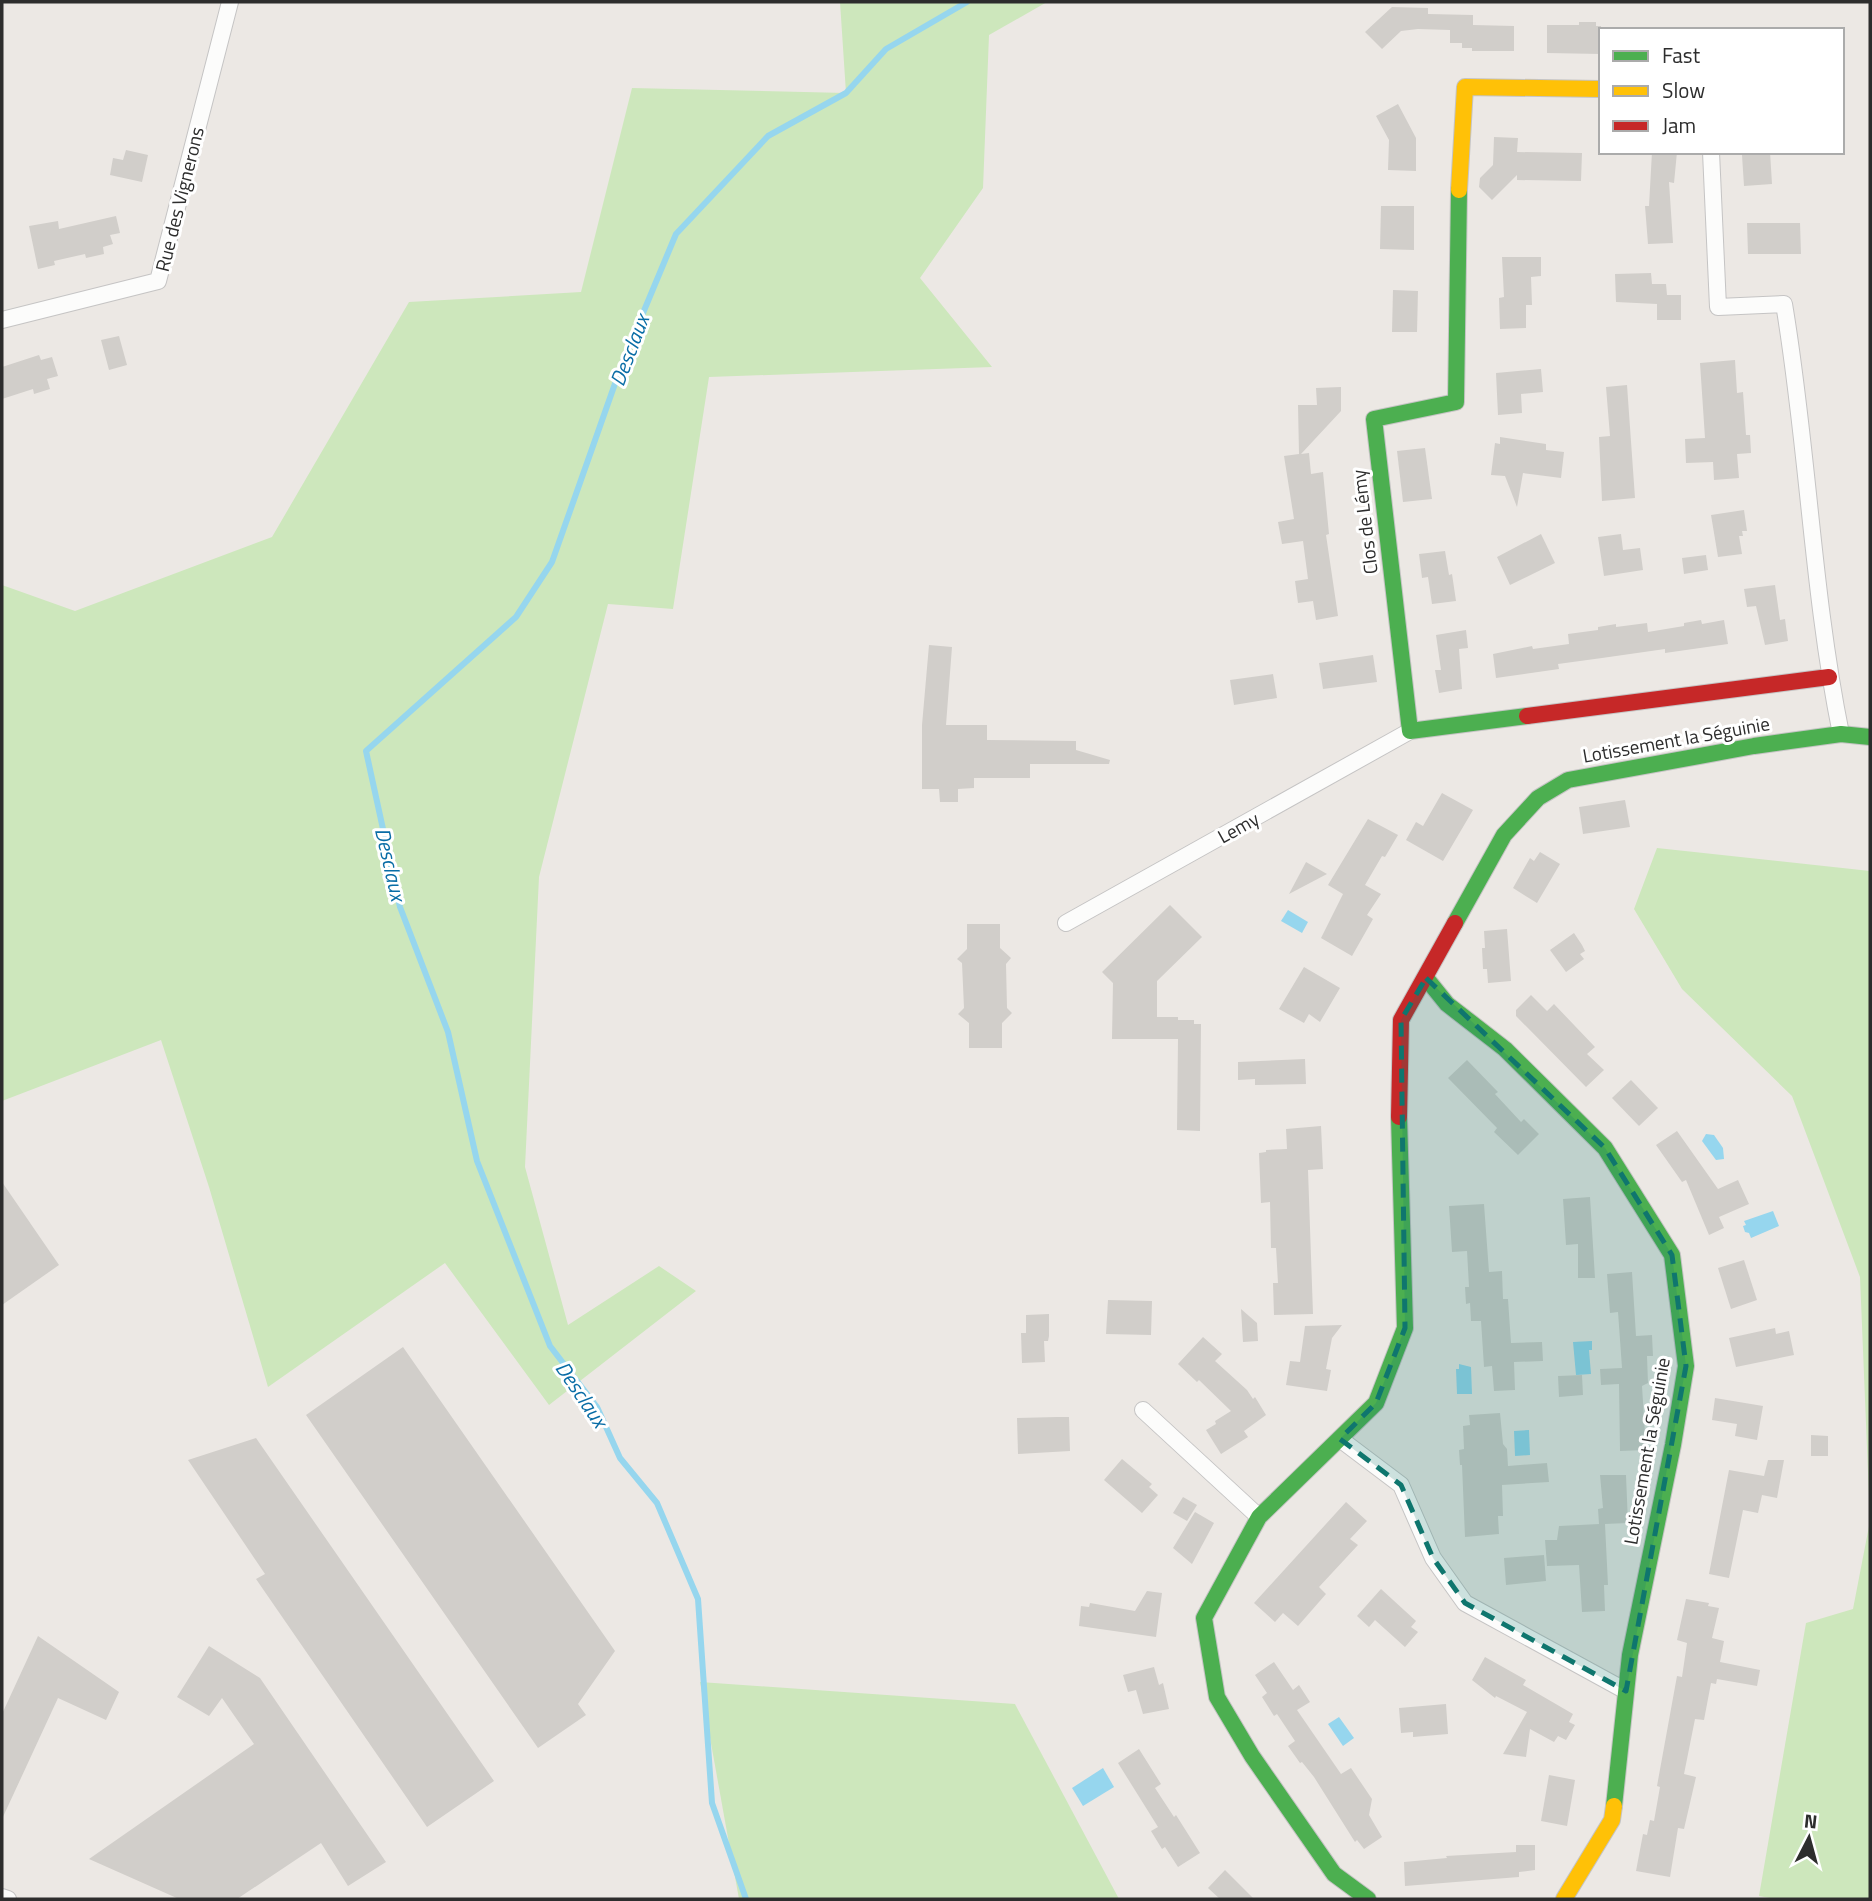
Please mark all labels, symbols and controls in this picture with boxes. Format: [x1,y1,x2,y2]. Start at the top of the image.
legend [1599,28,1844,154]
text: Fast [1662,39,1701,71]
text: Slow [1662,74,1705,106]
text: Jam [1662,109,1696,141]
street label: Rue des Vignerons [147,123,211,275]
water label: Desclaux [601,308,658,390]
street label: Clos de Lémy [1343,468,1385,576]
street label: Lotissement la Séguinie [1580,708,1772,770]
street label: Lemy [1212,804,1264,850]
water label: Desclaux [367,824,415,906]
water label: Desclaux [548,1354,617,1436]
street label: Lotissement la Séguinie [1615,1355,1677,1547]
north arrow [1774,1803,1844,1873]
text: N [1803,1805,1819,1836]

